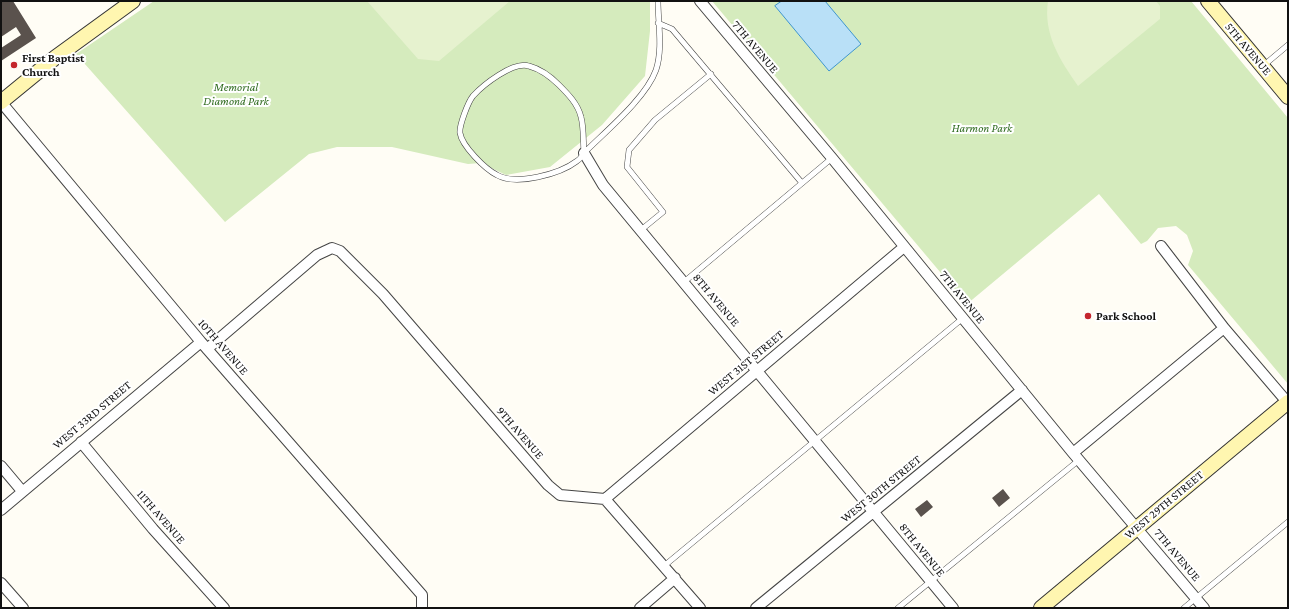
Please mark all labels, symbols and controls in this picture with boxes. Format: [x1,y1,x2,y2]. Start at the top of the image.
street label: 7TH AVENUE [729,18,781,76]
street label: 5TH AVENUE [1222,20,1274,78]
place label: First Baptist Church [22,51,84,79]
marker: First Baptist Church [9,60,19,70]
park label: Memorial Diamond Park [203,80,269,108]
park label: Harmon Park [952,121,1012,135]
street label: 7TH AVENUE [936,267,988,327]
street label: 8TH AVENUE [690,270,742,330]
place label: Park School [1096,309,1156,323]
marker: Park School [1083,311,1093,321]
street label: 10TH AVENUE [195,316,251,378]
street label: WEST 31ST STREET [705,327,787,399]
street label: WEST 33RD STREET [50,378,134,452]
street label: 9TH AVENUE [493,404,547,462]
street label: WEST 30TH STREET [838,452,924,526]
street label: WEST 29TH STREET [1122,468,1206,542]
street label: 11TH AVENUE [134,487,188,547]
street label: 8TH AVENUE [896,520,948,580]
street label: 7TH AVENUE [1151,526,1203,584]

